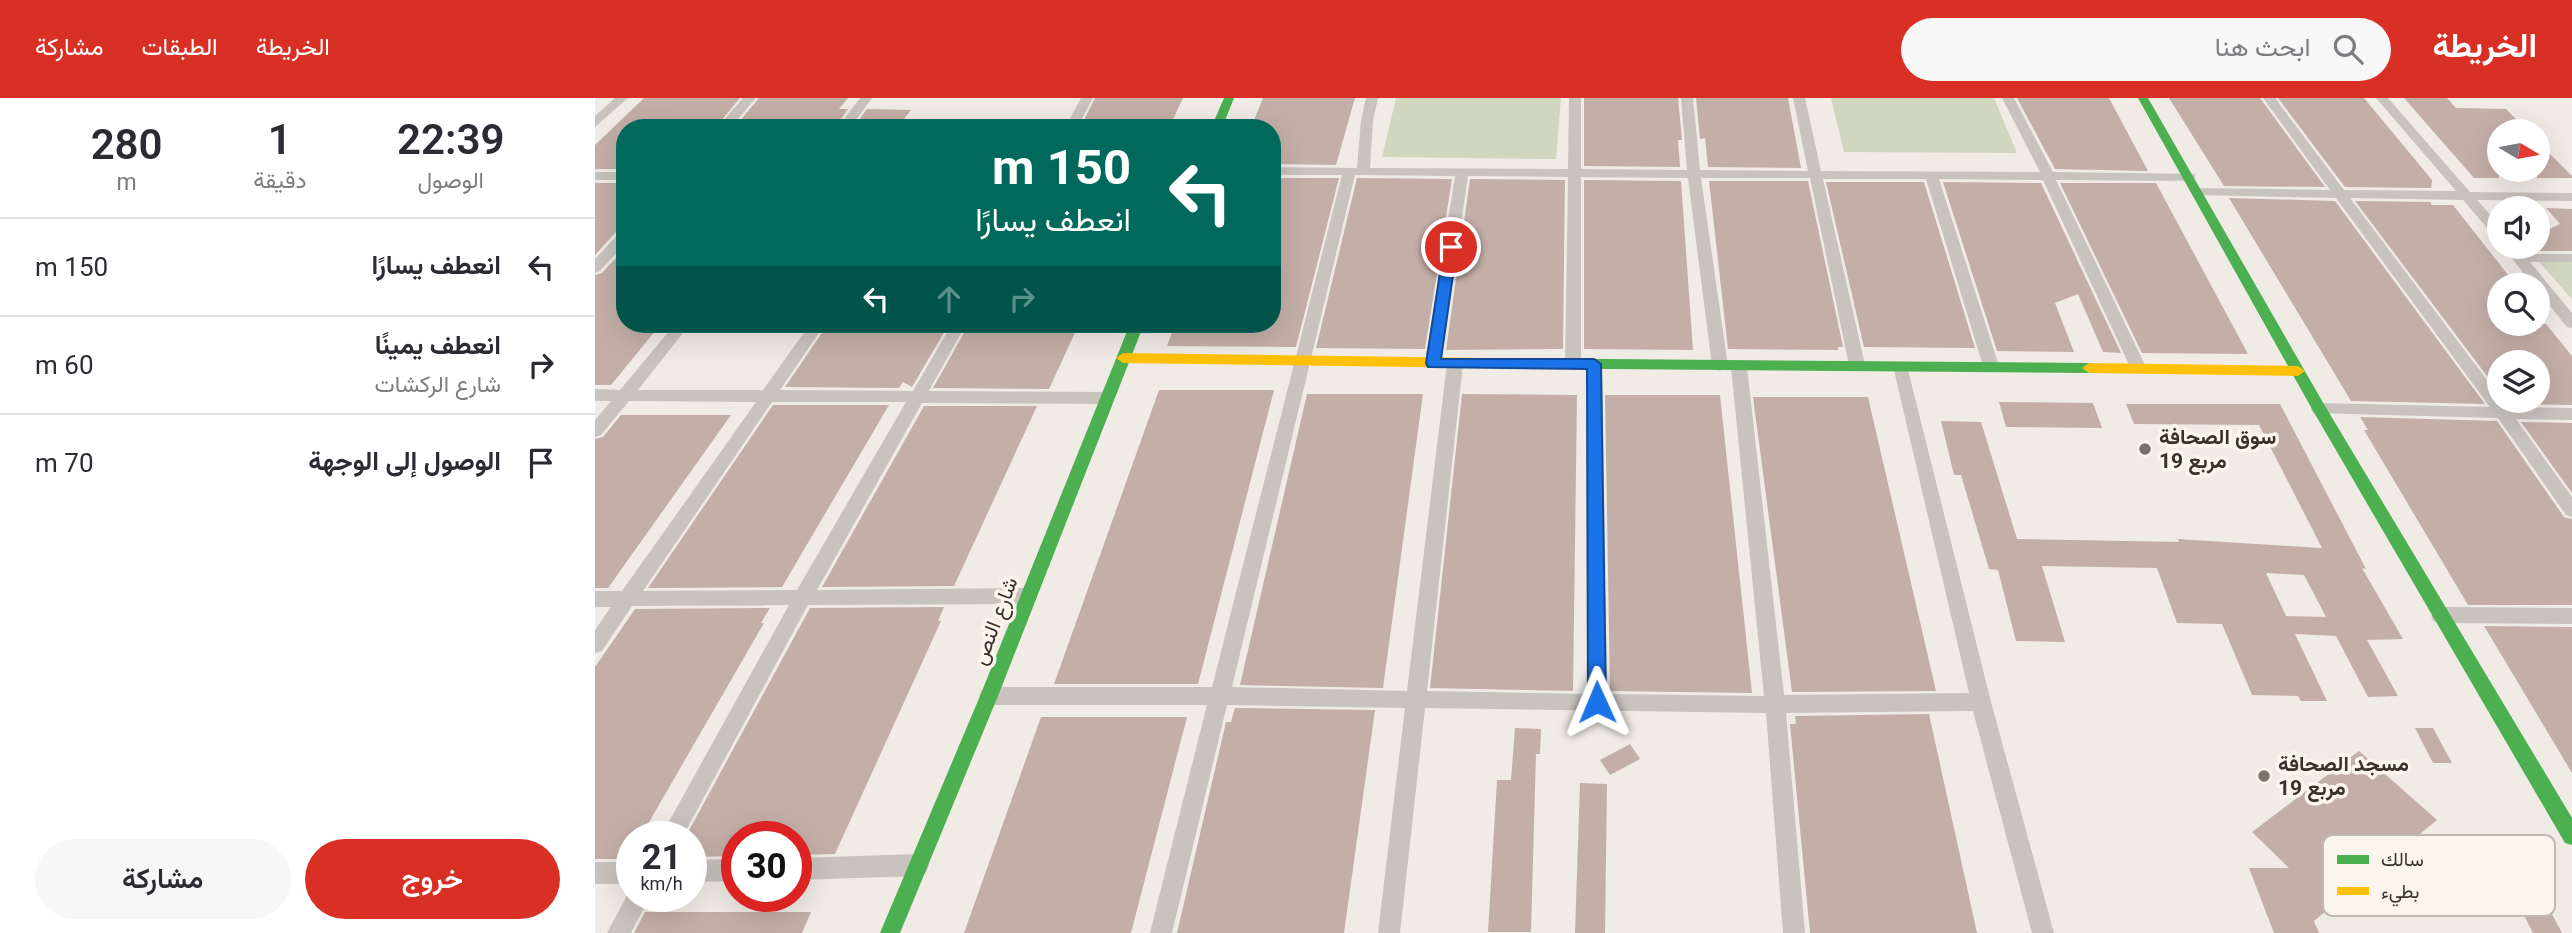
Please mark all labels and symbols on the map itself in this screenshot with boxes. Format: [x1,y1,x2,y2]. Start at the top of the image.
north arrow [2487,119,2550,182]
pin [1421,217,1481,277]
place label: سوق الصحافة مربع 19 [2159,425,2276,475]
marker: سوق الصحافة مربع 19 [2137,441,2153,457]
street label: شارع النص [967,574,1025,669]
position arrow [1560,665,1634,739]
place label: مسجد الصحافة مربع 19 [2278,752,2409,802]
marker: مسجد الصحافة مربع 19 [2256,768,2272,784]
speed limit sign: 30 [721,821,812,912]
legend [2323,835,2555,916]
text: سالك [2381,848,2424,871]
text: بطيء [2381,880,2419,907]

